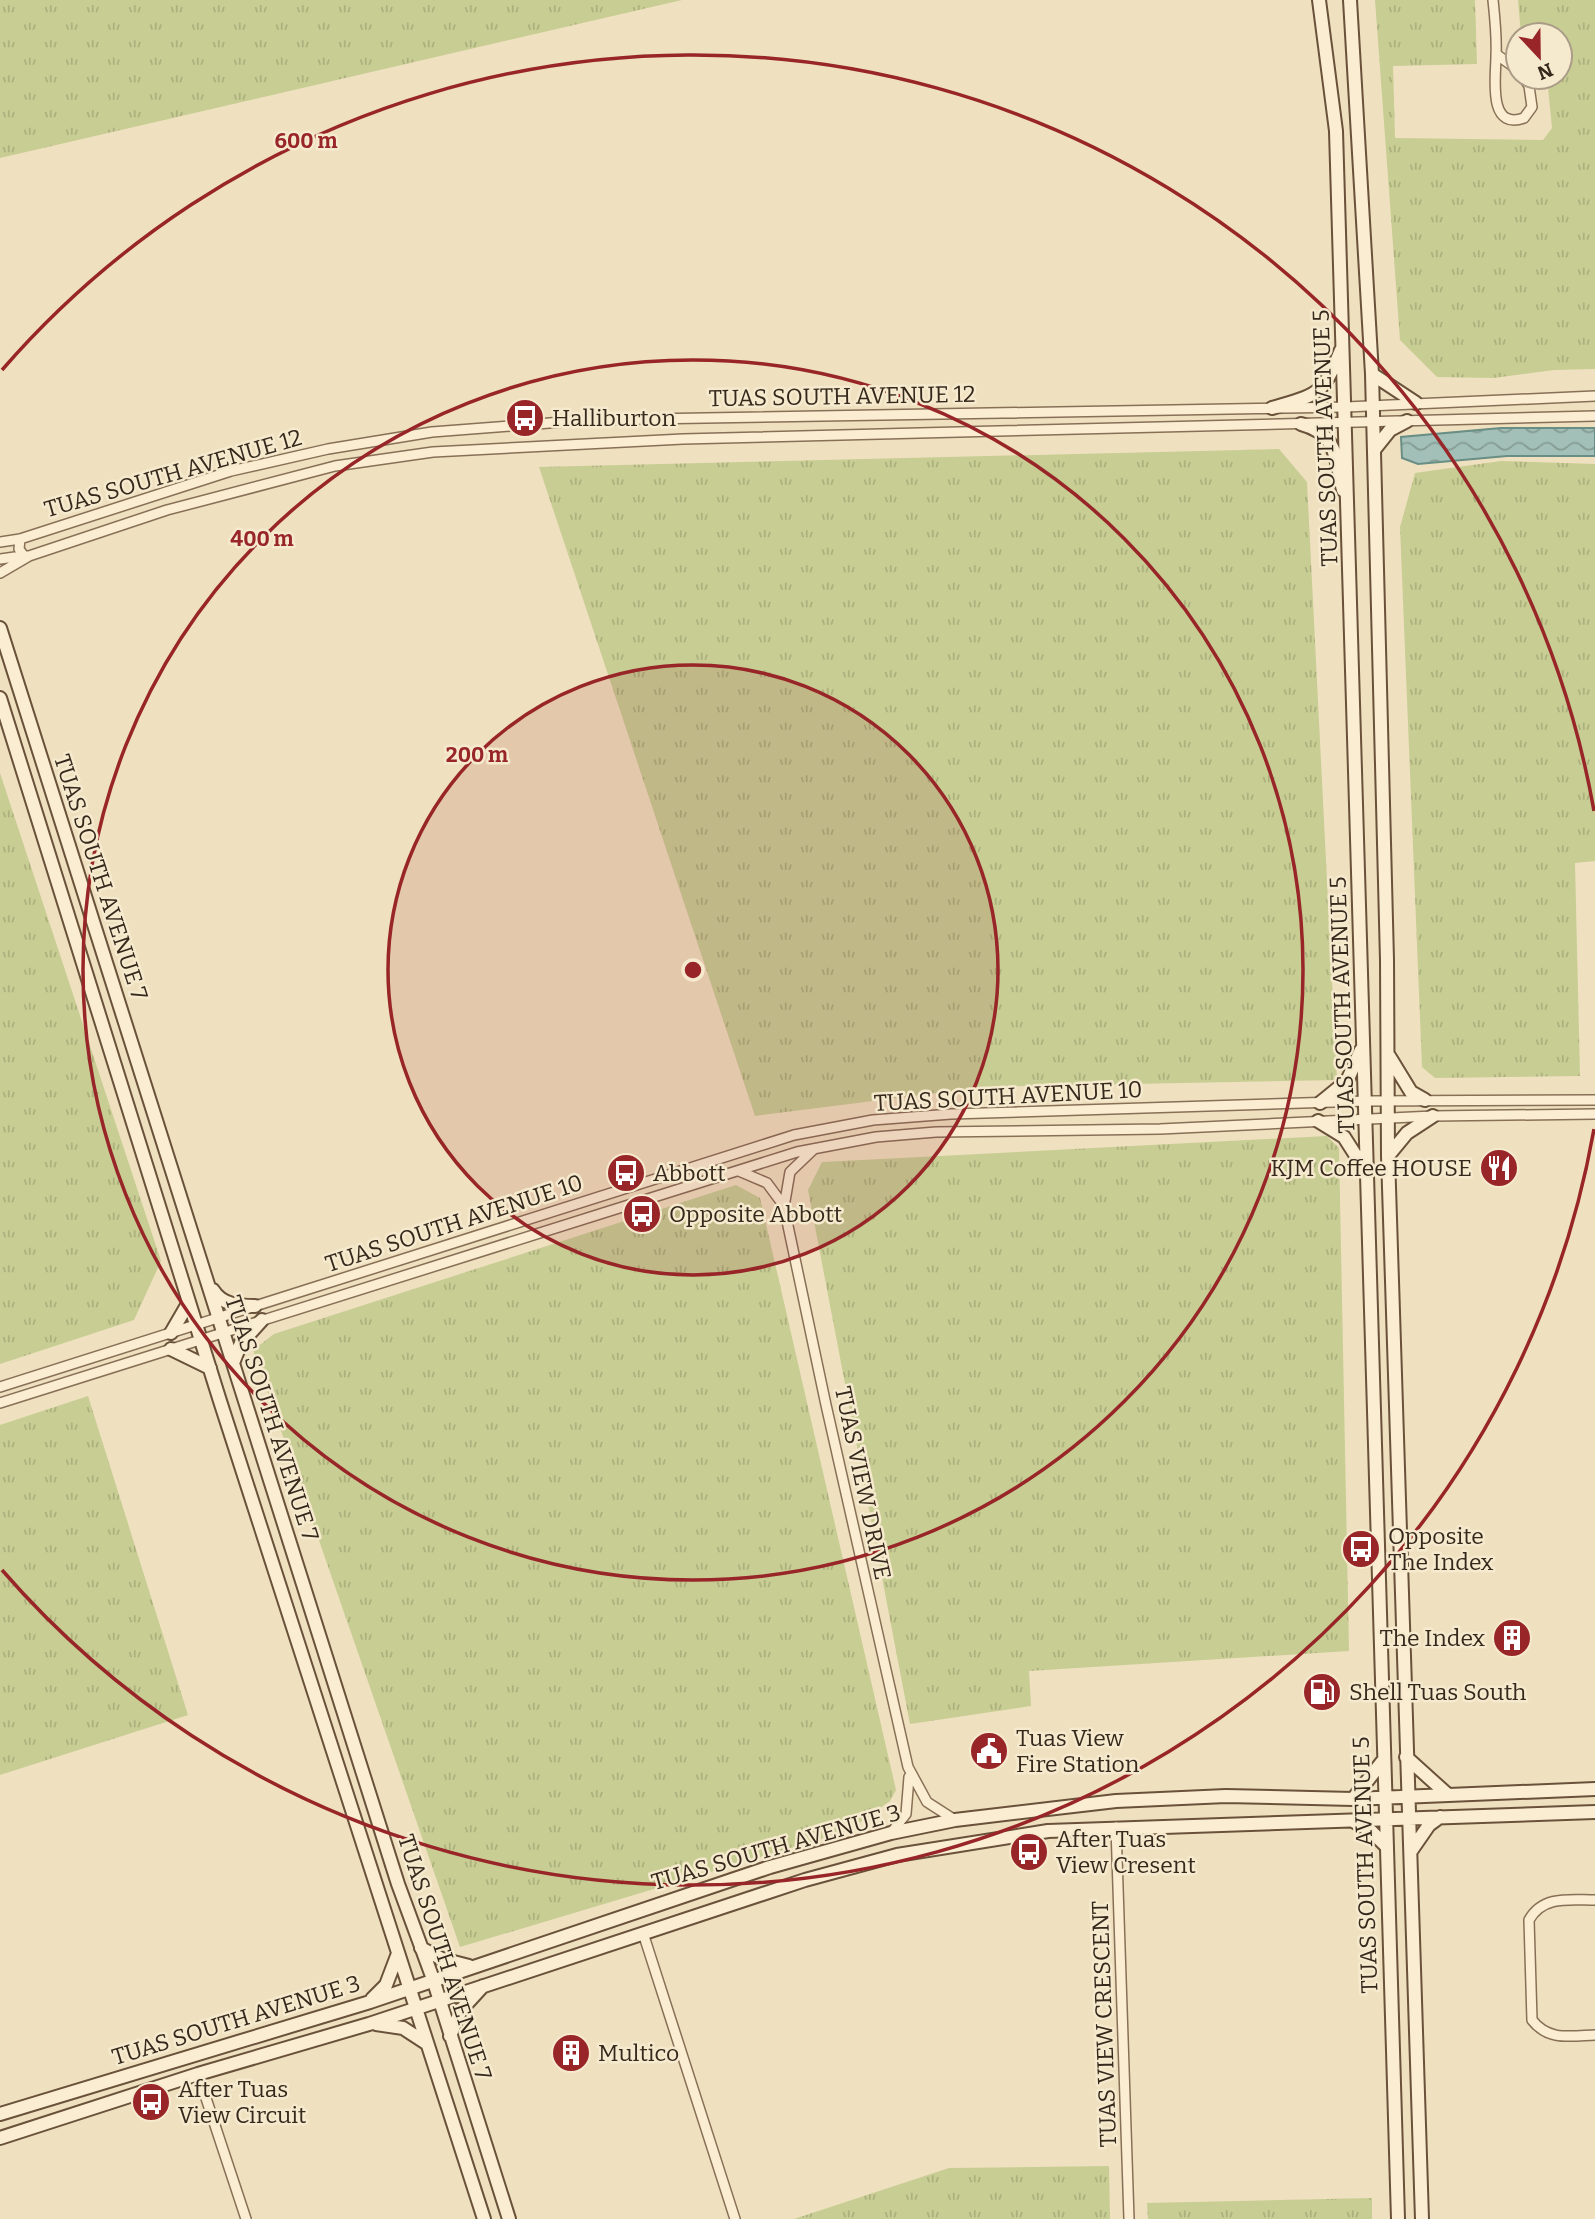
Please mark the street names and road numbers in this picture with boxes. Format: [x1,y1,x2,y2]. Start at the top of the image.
street label: TUAS SOUTH AVENUE 5 [1307,309,1343,567]
street label: TUAS SOUTH AVENUE 12 [708,380,976,412]
street label: TUAS SOUTH AVENUE 12 [41,423,305,523]
street label: TUAS SOUTH AVENUE 7 [48,751,154,1004]
street label: TUAS SOUTH AVENUE 5 [1324,876,1360,1134]
street label: TUAS SOUTH AVENUE 10 [873,1075,1143,1117]
street label: TUAS SOUTH AVENUE 10 [322,1168,586,1278]
street label: TUAS SOUTH AVENUE 7 [219,1292,325,1545]
street label: TUAS VIEW DRIVE [829,1384,897,1582]
street label: TUAS SOUTH AVENUE 5 [1347,1736,1383,1994]
street label: TUAS SOUTH AVENUE 3 [648,1798,904,1896]
street label: TUAS SOUTH AVENUE 7 [392,1831,498,2084]
street label: TUAS VIEW CRESCENT [1086,1900,1122,2148]
street label: TUAS SOUTH AVENUE 3 [109,1969,363,2071]

